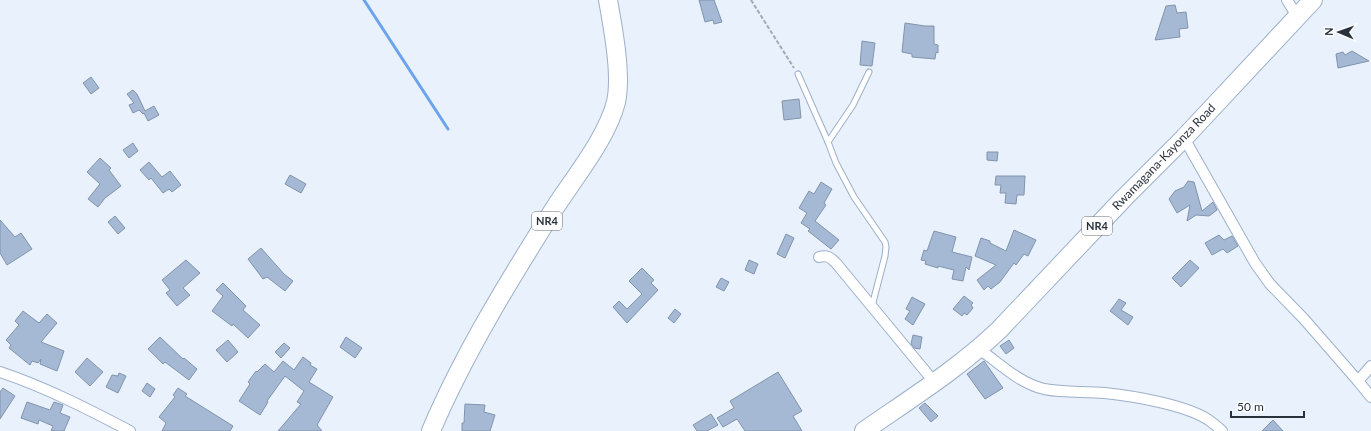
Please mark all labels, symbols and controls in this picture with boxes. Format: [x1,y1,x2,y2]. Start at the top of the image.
north arrow [1319,12,1359,52]
text: N [1322,27,1335,36]
street label: Rwamagana-Kayonza Road [1109,100,1218,213]
road number: NR4 [532,212,562,230]
road number: NR4 [1082,217,1112,235]
scale bar [1231,393,1304,419]
text: 50 m [1237,399,1264,414]

